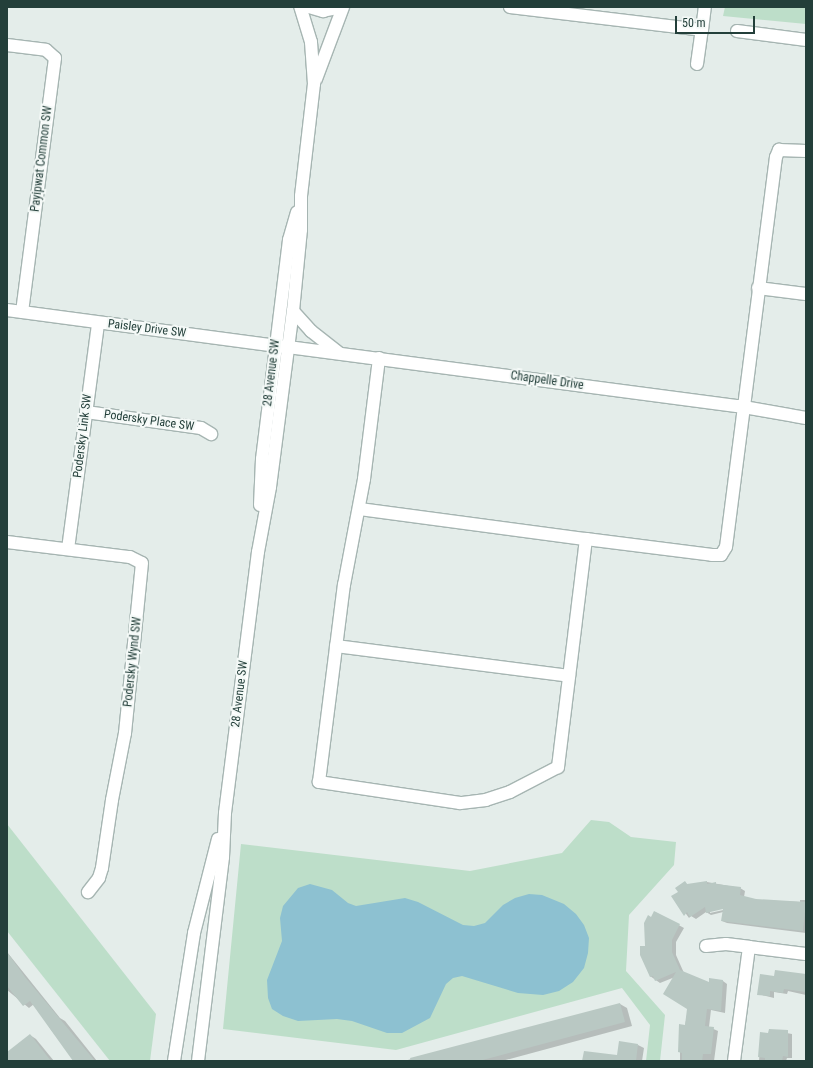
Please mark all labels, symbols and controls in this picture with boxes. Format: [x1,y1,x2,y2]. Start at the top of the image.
scale bar [677,8,757,34]
text: 50 m [682,16,706,30]
street label: Payipwat Common SW [28,105,56,213]
street label: Paisley Drive SW [107,317,187,341]
street label: 28 Avenue SW [261,339,283,407]
street label: Chappelle Drive [510,369,584,393]
street label: Podersky Link SW [71,393,95,479]
street label: Podersky Place SW [103,408,195,434]
street label: Podersky Wynd SW [121,616,145,708]
street label: 28 Avenue SW [229,660,251,728]

